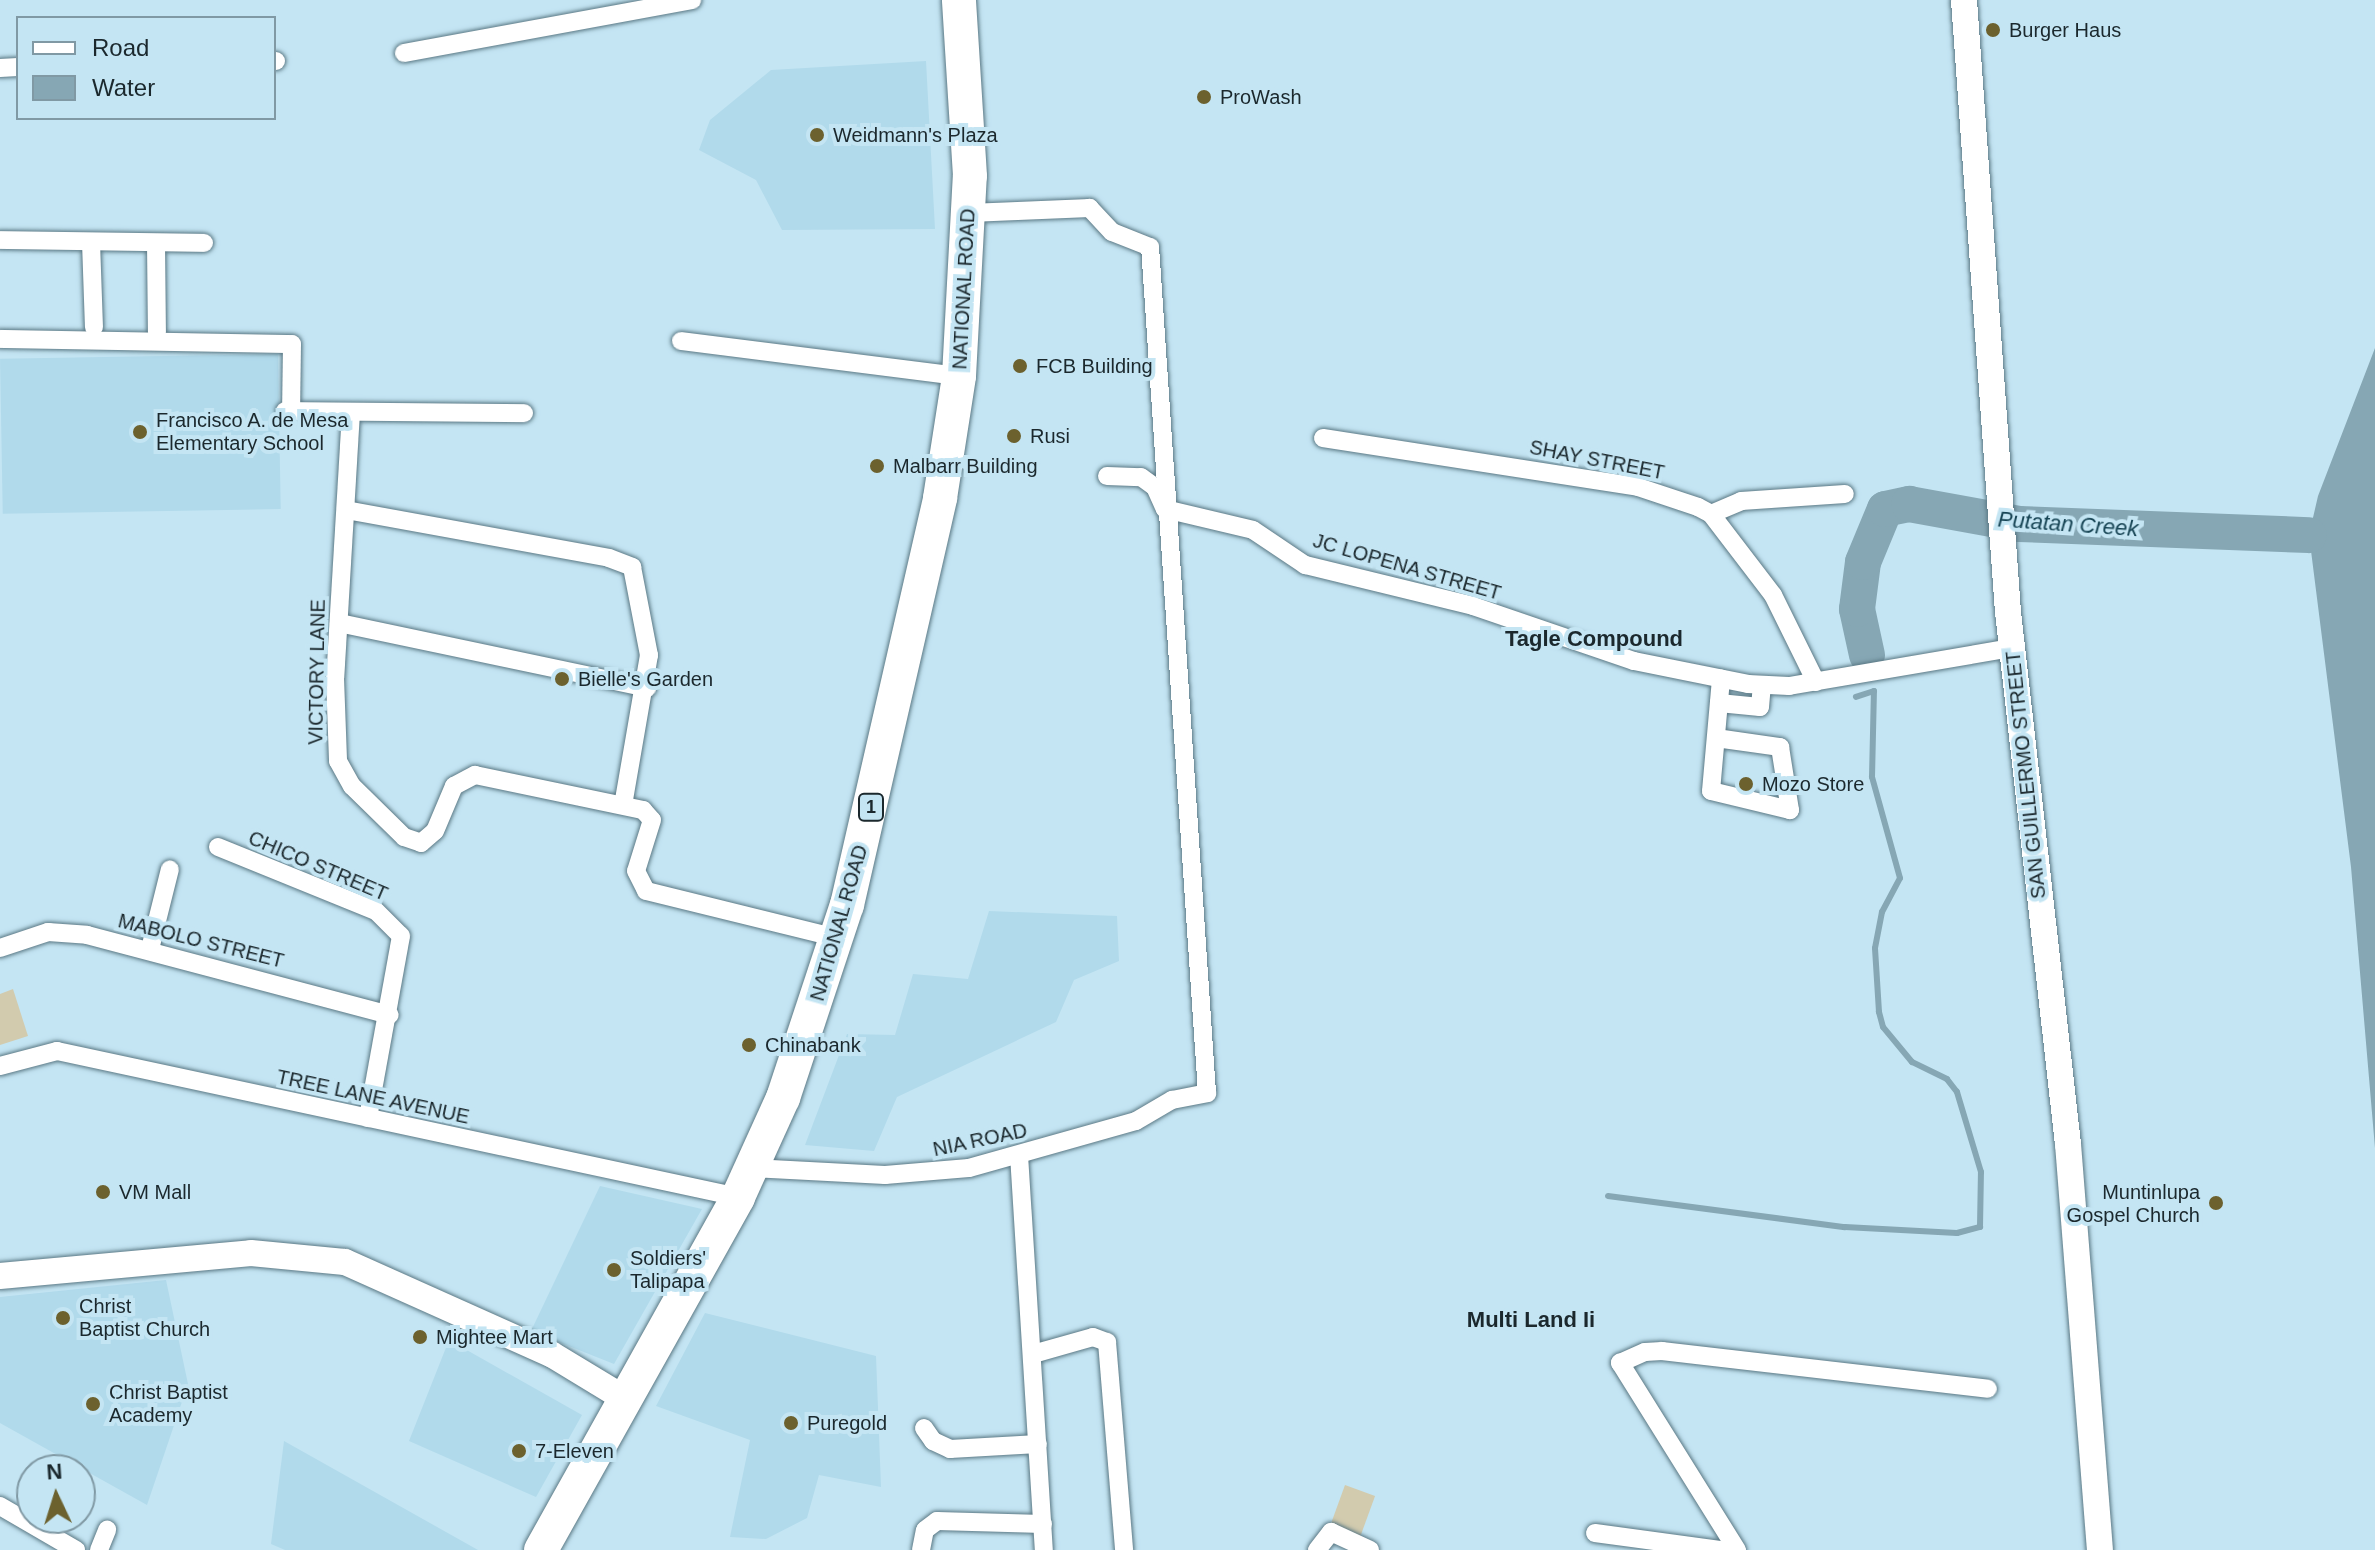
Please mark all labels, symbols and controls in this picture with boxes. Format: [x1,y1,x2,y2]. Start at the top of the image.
legend [16,16,276,120]
place label: Burger Haus [2009,18,2121,42]
marker: Burger Haus [1984,21,2002,39]
text: Road [92,34,149,61]
text: Water [92,74,155,101]
place label: ProWash [1220,85,1302,109]
marker: ProWash [1195,88,1213,106]
place label: Weidmann's Plaza [833,123,998,147]
marker: Weidmann's Plaza [808,126,826,144]
street label: NATIONAL ROAD [948,208,980,370]
place label: FCB Building [1036,354,1153,378]
marker: FCB Building [1011,357,1029,375]
place label: Francisco A. de Mesa Elementary School [156,408,349,455]
marker: Francisco A. de Mesa Elementary School [131,423,149,441]
place label: Rusi [1030,424,1070,448]
marker: Rusi [1005,427,1023,445]
street label: SHAY STREET [1527,435,1667,485]
place label: Malbarr Building [893,454,1038,478]
marker: Malbarr Building [868,457,886,475]
water label: Putatan Creek [1997,506,2139,542]
street label: JC LOPENA STREET [1310,529,1504,605]
street label: VICTORY LANE [304,599,330,745]
district label: Tagle Compound [1505,626,1683,652]
street label: SAN GUILLERMO STREET [2001,650,2051,900]
place label: Bielle's Garden [578,667,713,691]
marker: Bielle's Garden [553,670,571,688]
place label: Mozo Store [1762,772,1864,796]
marker: Mozo Store [1737,775,1755,793]
road number: 1 [857,793,885,821]
street label: CHICO STREET [245,826,391,906]
street label: NATIONAL ROAD [805,842,873,1004]
street label: MABOLO STREET [116,909,286,973]
place label: Chinabank [765,1033,861,1057]
marker: Chinabank [740,1036,758,1054]
street label: TREE LANE AVENUE [274,1065,472,1129]
street label: NIA ROAD [930,1118,1030,1162]
place label: VM Mall [119,1180,191,1204]
place label: Muntinlupa Gospel Church [2067,1180,2200,1227]
marker: VM Mall [94,1183,112,1201]
marker: Muntinlupa Gospel Church [2207,1194,2225,1212]
place label: Soldiers' Talipapa [630,1246,706,1293]
marker: Soldiers' Talipapa [605,1261,623,1279]
place label: Christ Baptist Church [79,1294,210,1341]
district label: Multi Land Ii [1467,1307,1595,1333]
marker: Christ Baptist Church [54,1309,72,1327]
place label: Mightee Mart [436,1325,553,1349]
marker: Mightee Mart [411,1328,429,1346]
place label: Christ Baptist Academy [109,1380,228,1427]
marker: Christ Baptist Academy [84,1395,102,1413]
place label: Puregold [807,1411,887,1435]
marker: Puregold [782,1414,800,1432]
place label: 7-Eleven [535,1439,614,1463]
marker: 7-Eleven [510,1442,528,1460]
north arrow [16,1454,96,1534]
text: N [46,1459,63,1485]

